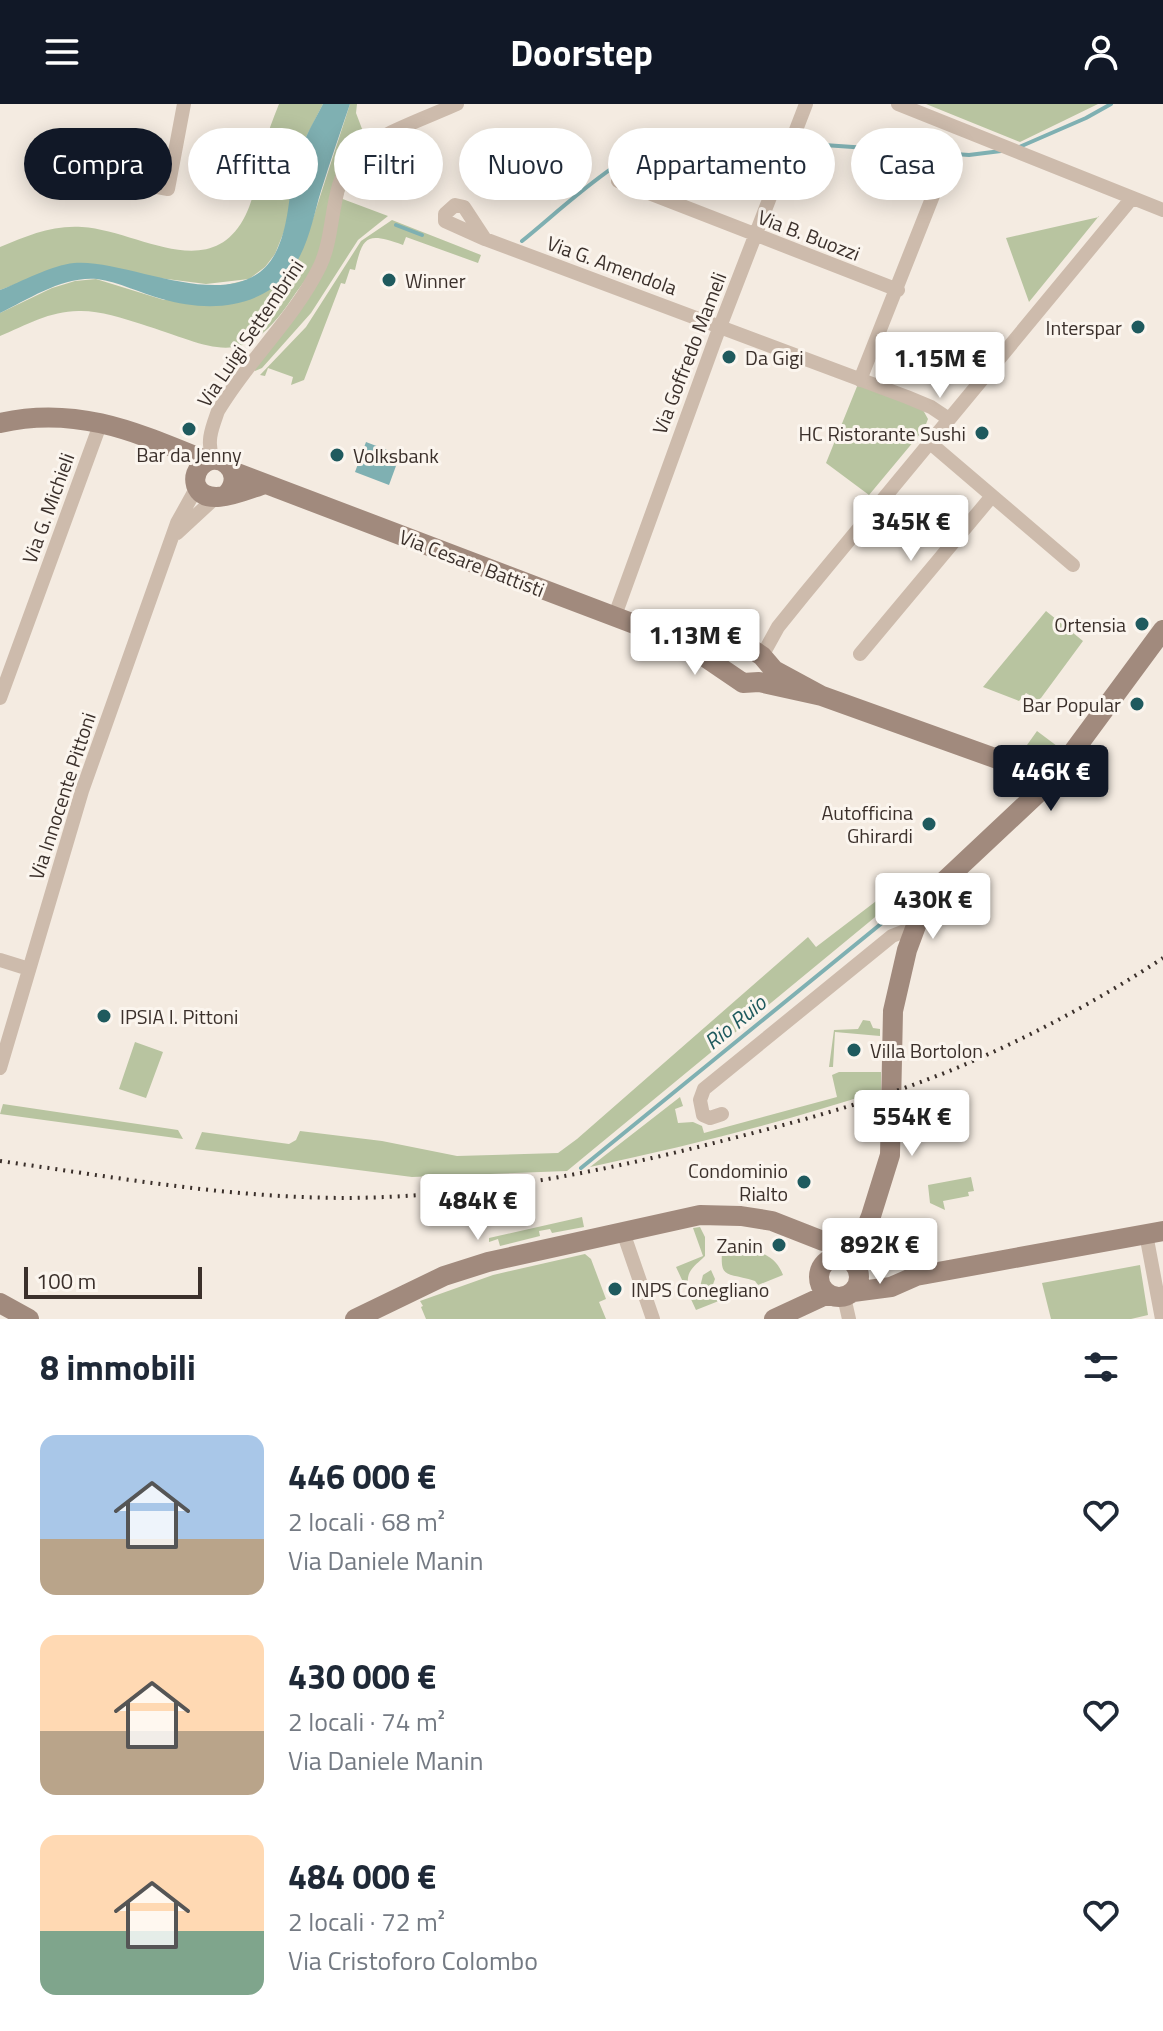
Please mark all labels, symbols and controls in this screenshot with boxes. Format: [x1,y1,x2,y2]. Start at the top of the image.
text: Doorstep [510,25,653,80]
icon: menu [40,30,84,74]
icon: person [1079,30,1123,74]
chip: Compra [24,128,172,200]
chip: Affitta [188,128,318,200]
chip: Filtri [334,128,443,200]
chip: Nuovo [459,128,592,200]
chip: Appartamento [608,128,835,200]
chip: Casa [851,128,963,200]
street label: Via B. Buozzi [753,201,865,269]
street label: Via G. Amendola [542,227,682,303]
street label: Via Luigi Settembrini [189,253,311,413]
place label: Winner [405,265,466,296]
street label: Via Goffredo Mameli [644,267,734,439]
marker: Winner [380,271,398,289]
place label: Interspar [1046,312,1122,343]
marker: Interspar [1129,318,1147,336]
pin: 1.15M € [866,332,1014,400]
text: 1.15M € [894,338,986,377]
place label: Da Gigi [745,342,804,373]
marker: Da Gigi [720,348,738,366]
place label: HC Ristorante Sushi [799,418,966,449]
marker: Bar da Jenny [180,420,198,438]
marker: HC Ristorante Sushi [973,424,991,442]
place label: Bar da Jenny [136,439,242,470]
place label: Volksbank [353,440,439,471]
marker: Volksbank [328,446,346,464]
street label: Via G. Michieli [14,448,82,568]
pin: 345K € [846,495,976,563]
text: 345K € [871,501,951,540]
street label: Via Cesare Battisti [395,521,549,605]
pin: 1.13M € [621,609,769,677]
place label: Ortensia [1054,609,1126,640]
text: 1.13M € [649,615,741,654]
marker: Ortensia [1133,615,1151,633]
place label: Bar Popular [1022,689,1121,720]
marker: Bar Popular [1128,695,1146,713]
street label: Via Innocente Pittoni [20,708,104,884]
pin: 446K € [986,745,1116,813]
text: 446K € [1011,751,1091,790]
place label: Autofficina Ghirardi [821,797,913,851]
marker: Autofficina Ghirardi [920,815,938,833]
pin: 430K € [868,873,998,941]
text: 430K € [893,879,973,918]
water label: Rio Ruio [697,986,774,1058]
place label: IPSIA I. Pittoni [120,1001,238,1032]
marker: IPSIA I. Pittoni [95,1007,113,1025]
place label: Villa Bortolon [870,1035,983,1066]
marker: Villa Bortolon [845,1041,863,1059]
pin: 554K € [847,1090,977,1158]
text: 554K € [872,1096,952,1135]
place label: Condominio Rialto [688,1155,788,1209]
marker: Condominio Rialto [795,1173,813,1191]
pin: 484K € [413,1174,543,1242]
text: 484K € [438,1180,518,1219]
pin: 892K € [815,1218,945,1286]
text: 892K € [840,1224,920,1263]
place label: Zanin [716,1230,763,1261]
marker: Zanin [770,1236,788,1254]
scale bar [24,1263,202,1299]
text: 100 m [36,1264,96,1298]
place label: INPS Conegliano [631,1274,769,1305]
marker: INPS Conegliano [606,1280,624,1298]
text: 8 immobili [40,1341,196,1393]
icon: filters [1079,1345,1123,1389]
text: 446 000 € [288,1450,436,1502]
icon: home [104,1467,200,1563]
icon: heart [1079,1493,1123,1537]
text: 2 locali · 68 m² [288,1502,445,1541]
text: Via Daniele Manin [288,1541,484,1580]
text: 430 000 € [288,1650,436,1702]
icon: home [104,1667,200,1763]
icon: heart [1079,1693,1123,1737]
text: 2 locali · 74 m² [288,1702,445,1741]
text: Via Daniele Manin [288,1741,484,1780]
text: 484 000 € [288,1850,436,1902]
icon: home [104,1867,200,1963]
icon: heart [1079,1893,1123,1937]
text: 2 locali · 72 m² [288,1902,445,1941]
text: Via Cristoforo Colombo [288,1941,538,1980]

